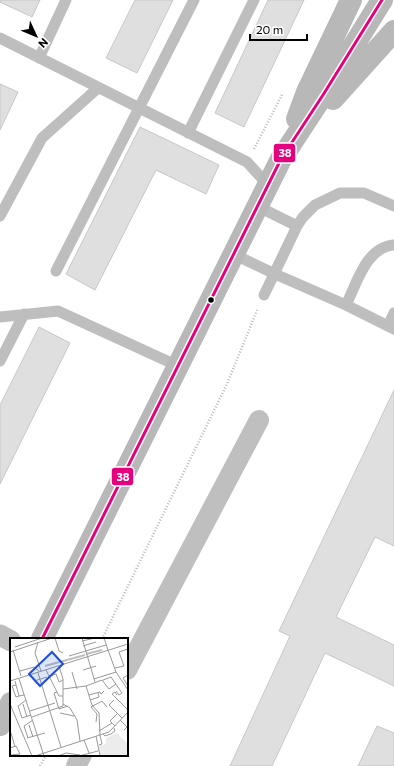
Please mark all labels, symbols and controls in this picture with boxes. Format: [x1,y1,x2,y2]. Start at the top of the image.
north arrow [16,16,56,56]
scale bar [250,16,307,42]
text: 20 m [256,22,283,36]
text: N [36,36,51,51]
line badge: 38 [273,143,296,163]
text: 38 [278,146,292,159]
unlabelled marker [206,295,216,305]
line badge: 38 [111,467,134,486]
text: 38 [116,470,130,483]
inset map [10,638,128,756]

